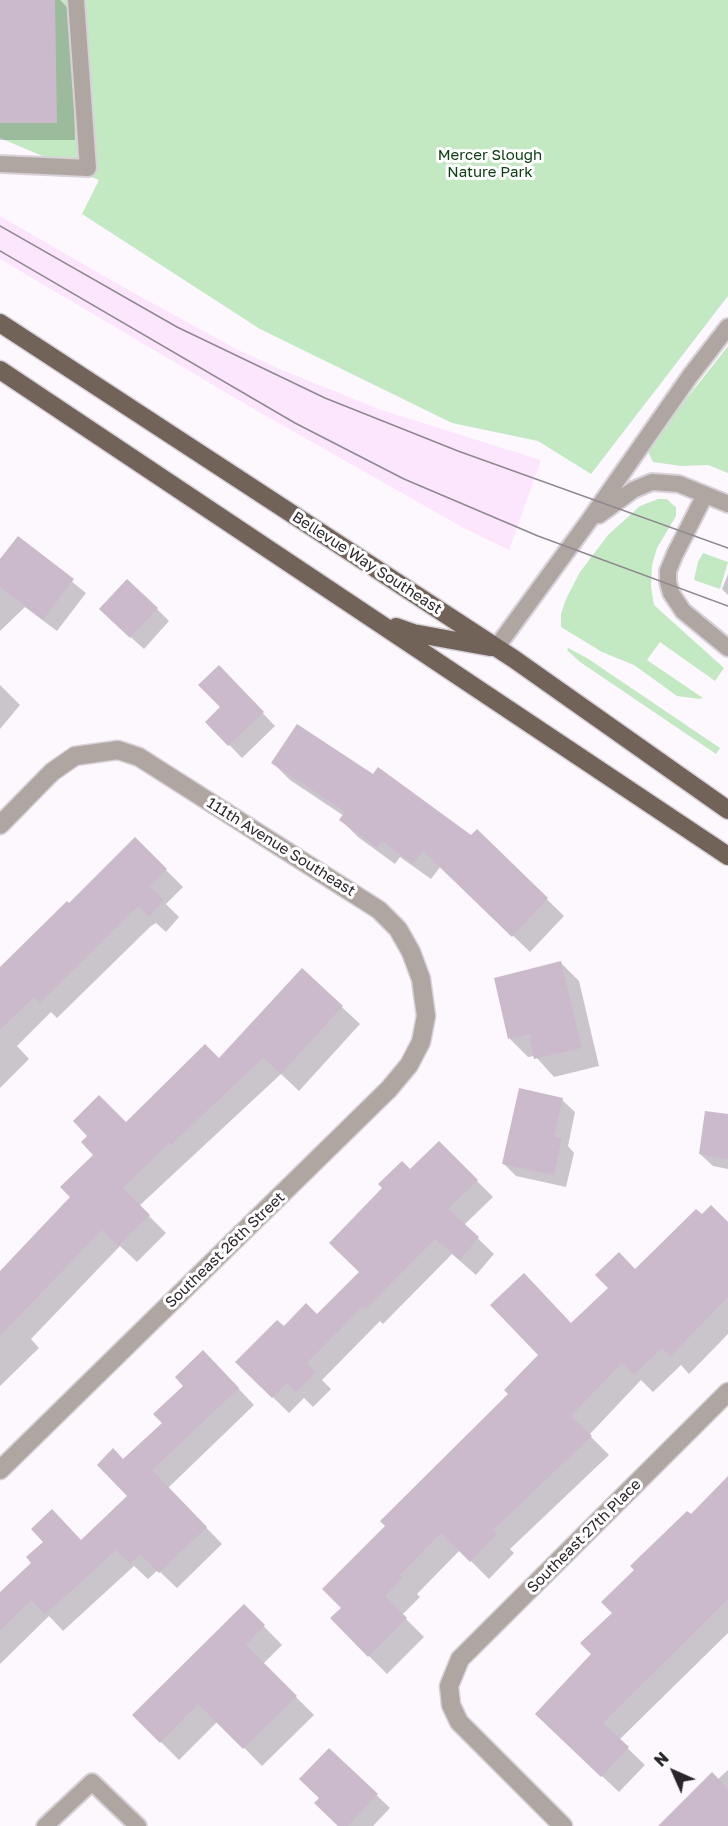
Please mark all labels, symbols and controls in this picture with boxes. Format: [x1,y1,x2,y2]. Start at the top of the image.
park label: Mercer Slough Nature Park [438,146,542,181]
street label: Bellevue Way Southeast [289,508,445,618]
street label: 111th Avenue Southeast [204,794,358,900]
street label: Southeast 26th Street [162,1188,288,1312]
street label: Southeast 27th Place [523,1475,645,1597]
north arrow [644,1742,704,1802]
text: N [650,1748,673,1771]

